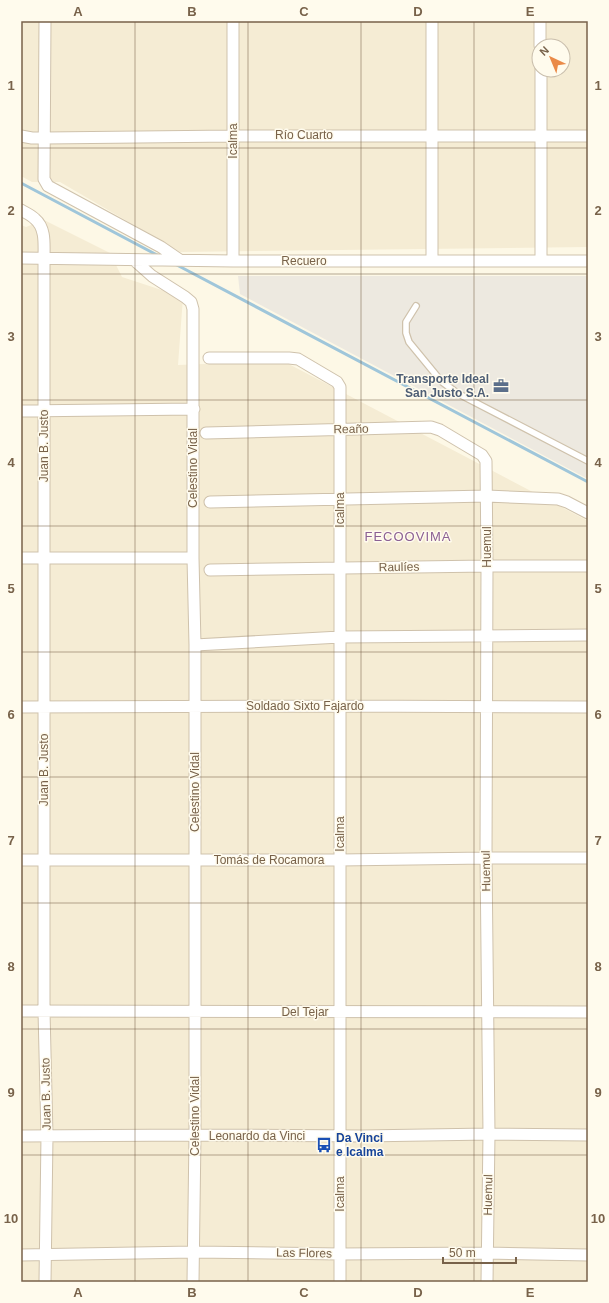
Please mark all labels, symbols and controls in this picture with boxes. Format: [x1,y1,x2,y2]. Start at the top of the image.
text: A [73,4,83,19]
text: B [187,4,197,19]
text: C [299,4,309,19]
text: D [413,4,423,19]
text: E [526,4,535,19]
north arrow [531,38,571,78]
text: N [537,44,551,58]
text: 1 [7,78,15,93]
text: 1 [594,78,602,93]
street label: Icalma [226,123,240,159]
street label: Río Cuarto [275,128,333,142]
text: 2 [7,203,15,218]
text: 2 [594,203,602,218]
street label: Recuero [281,254,327,268]
text: 3 [7,329,15,344]
text: 3 [594,329,602,344]
place label: Transporte Ideal San Justo S.A. [396,372,489,400]
office icon: Transporte Ideal San Justo S.A. [492,377,510,395]
street label: Juan B. Justo [37,409,51,482]
street label: Reaño [333,422,369,436]
street label: Celestino Vidal [186,428,200,508]
text: 4 [7,455,15,470]
text: 4 [594,455,602,470]
street label: Icalma [333,492,347,528]
street label: Huemul [480,526,494,568]
district label: FECOOVIMA [364,529,452,544]
street label: Raulíes [379,560,419,574]
text: 5 [7,581,15,596]
text: 5 [594,581,602,596]
street label: Soldado Sixto Fajardo [246,699,364,713]
text: 6 [7,707,15,722]
text: 6 [594,707,602,722]
street label: Juan B. Justo [37,733,51,806]
street label: Celestino Vidal [188,752,202,832]
street label: Icalma [333,816,347,852]
text: 7 [7,833,15,848]
text: 7 [594,833,602,848]
street label: Huemul [479,850,493,892]
street label: Tomás de Rocamora [214,853,325,867]
text: 8 [7,959,15,974]
text: 8 [594,959,602,974]
street label: Del Tejar [281,1005,329,1019]
street label: Juan B. Justo [38,1057,54,1130]
street label: Celestino Vidal [188,1076,202,1156]
text: 9 [7,1085,15,1100]
text: 9 [594,1085,602,1100]
street label: Leonardo da Vinci [209,1129,305,1143]
place label: Da Vinci e Icalma [336,1131,384,1159]
bus stop icon: Da Vinci e Icalma [315,1136,333,1154]
street label: Huemul [481,1174,495,1216]
street label: Icalma [333,1176,347,1212]
text: 10 [4,1211,18,1226]
text: 10 [591,1211,605,1226]
scale bar [443,1239,516,1265]
street label: Las Flores [276,1246,332,1260]
text: 50 m [449,1246,476,1260]
text: A [73,1285,83,1300]
text: B [187,1285,197,1300]
text: C [299,1285,309,1300]
text: D [413,1285,423,1300]
text: E [526,1285,535,1300]

